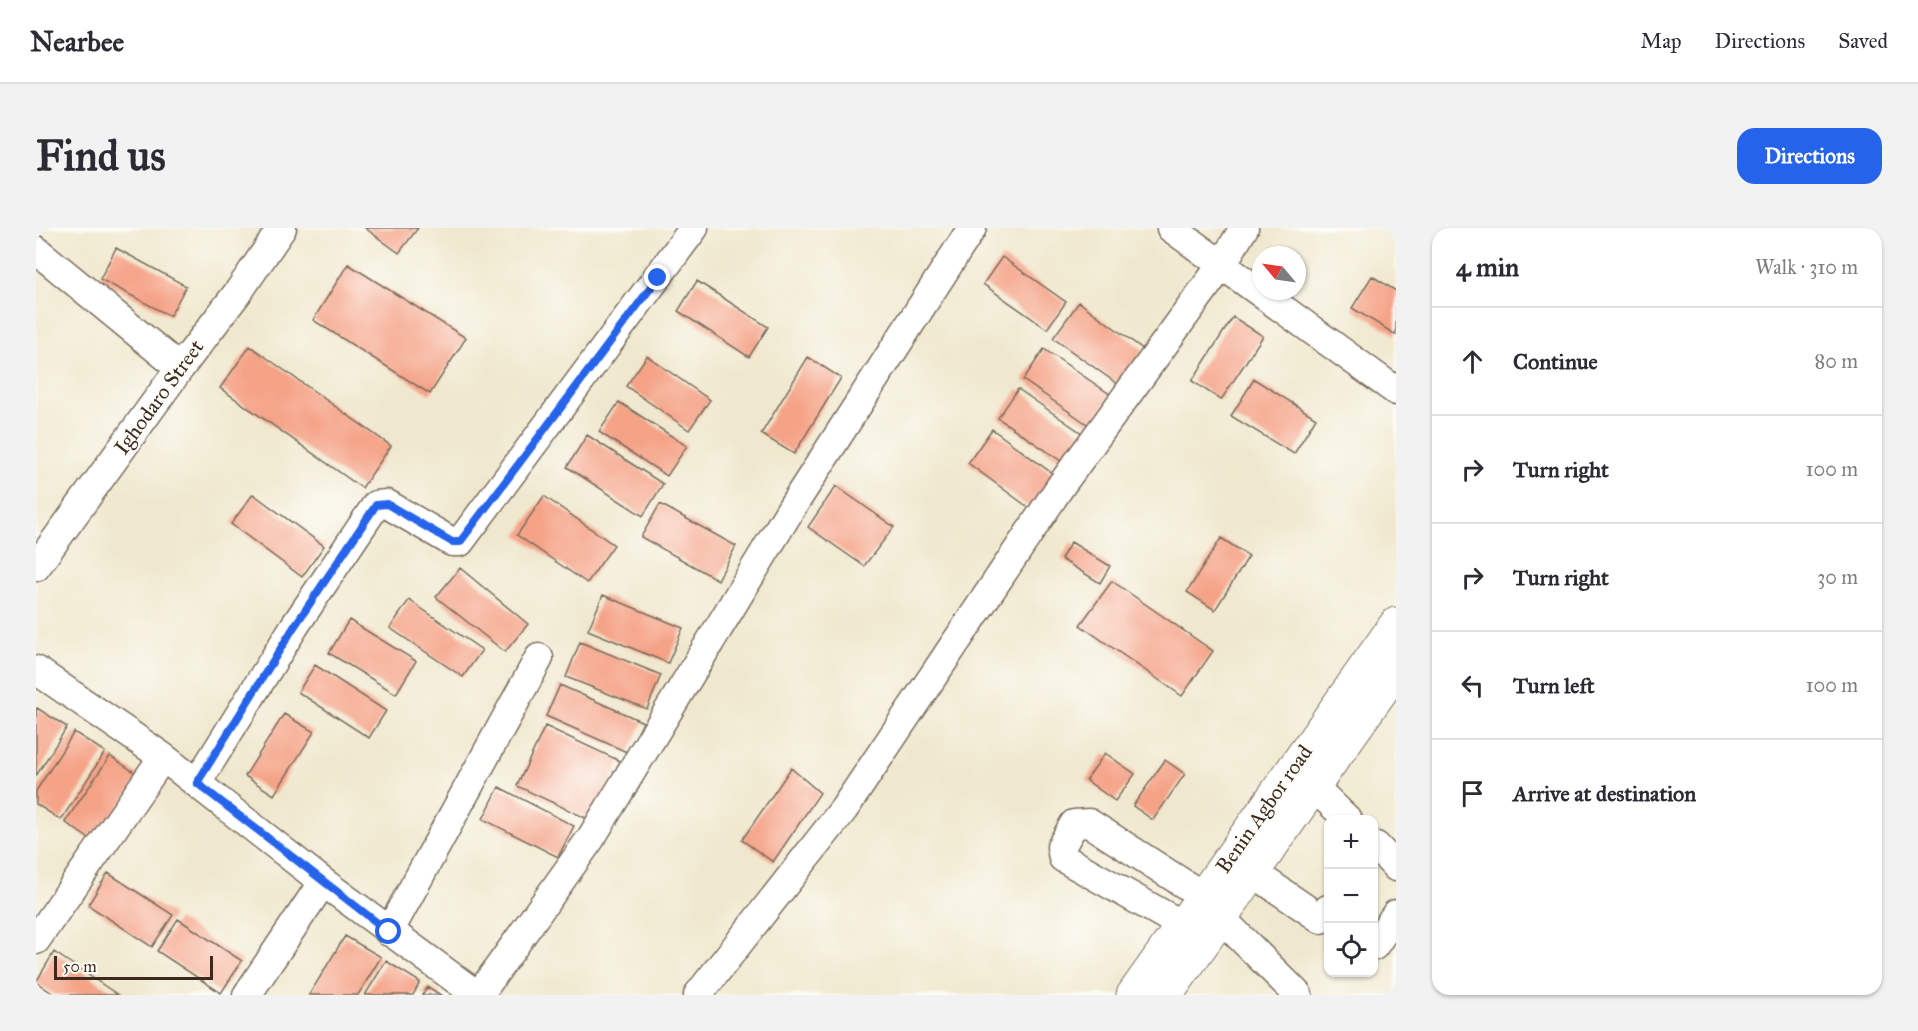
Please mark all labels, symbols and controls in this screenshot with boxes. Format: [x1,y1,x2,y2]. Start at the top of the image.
text: Nearbee [30,24,124,59]
text: Map [1641,28,1682,54]
text: Directions [1715,28,1805,54]
text: Saved [1838,28,1888,54]
button: Directions [1737,128,1882,184]
text: Find us [36,130,166,182]
north arrow [1252,246,1306,300]
text: 4 min [1456,251,1519,283]
text: Walk · 310 m [1755,255,1858,279]
route end [644,264,670,290]
street label: Ighodaro Street [109,334,210,459]
icon: ahead [1456,345,1489,378]
text: Continue [1513,348,1598,375]
text: 80 m [1815,349,1858,373]
icon: right [1456,453,1489,486]
text: Turn right [1513,456,1609,483]
text: 100 m [1806,457,1858,481]
icon: right [1456,561,1489,594]
text: Turn right [1513,564,1609,591]
text: 30 m [1817,565,1858,589]
icon: left [1456,669,1489,702]
text: Turn left [1513,672,1595,699]
text: 100 m [1806,673,1858,697]
street label: Benin Agbor road [1210,739,1318,878]
icon: arrive [1456,777,1489,810]
text: Arrive at destination [1513,780,1696,807]
map controls [1324,815,1378,977]
button: + [1324,815,1378,869]
button: − [1324,869,1378,923]
route start [375,918,401,944]
button: locate [1324,923,1378,977]
scale bar [54,953,213,980]
text: 50 m [63,957,97,976]

